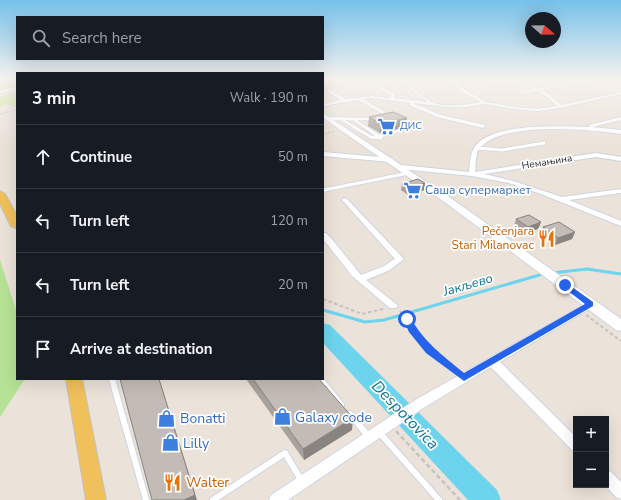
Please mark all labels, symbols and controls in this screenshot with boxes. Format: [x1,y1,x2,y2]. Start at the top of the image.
north arrow [525,12,561,48]
search box [16,16,324,60]
icon: search [30,27,52,49]
text: Search here [62,28,142,48]
text: 3 min [32,87,76,110]
text: Walk · 190 m [230,89,308,107]
supermarket icon: ДИС [377,116,397,136]
place label: ДИС [400,119,422,133]
icon: ahead [32,146,54,168]
text: Continue [70,147,132,167]
text: 50 m [278,148,308,166]
street label: Немањина [521,151,573,173]
supermarket icon: Саша супермаркет [402,180,422,200]
place label: Саша супермаркет [425,182,531,198]
icon: left [32,210,54,232]
text: Turn left [70,211,129,231]
text: 120 m [270,212,308,230]
place label: Pečenjara Stari Milanovac [452,223,534,253]
restaurant icon: Pečenjara Stari Milanovac [537,228,557,248]
water label: Јакљево [440,269,495,301]
icon: left [32,274,54,296]
text: Turn left [70,275,129,295]
text: 20 m [278,276,308,294]
route end [556,276,574,294]
route start [398,310,416,328]
icon: arrive [32,338,54,360]
text: Arrive at destination [70,339,213,359]
water label: Despotovica [366,376,444,454]
shop icon: Galaxy code [272,407,292,427]
shop icon: Bonatti [157,408,177,428]
place label: Galaxy code [295,408,372,427]
place label: Bonatti [180,409,225,428]
map controls [573,416,609,488]
button: + [573,416,609,452]
shop icon: Lilly [160,433,180,453]
place label: Lilly [183,434,210,453]
button: − [573,452,609,488]
restaurant icon: Walter [163,472,183,492]
place label: Walter [186,473,229,492]

